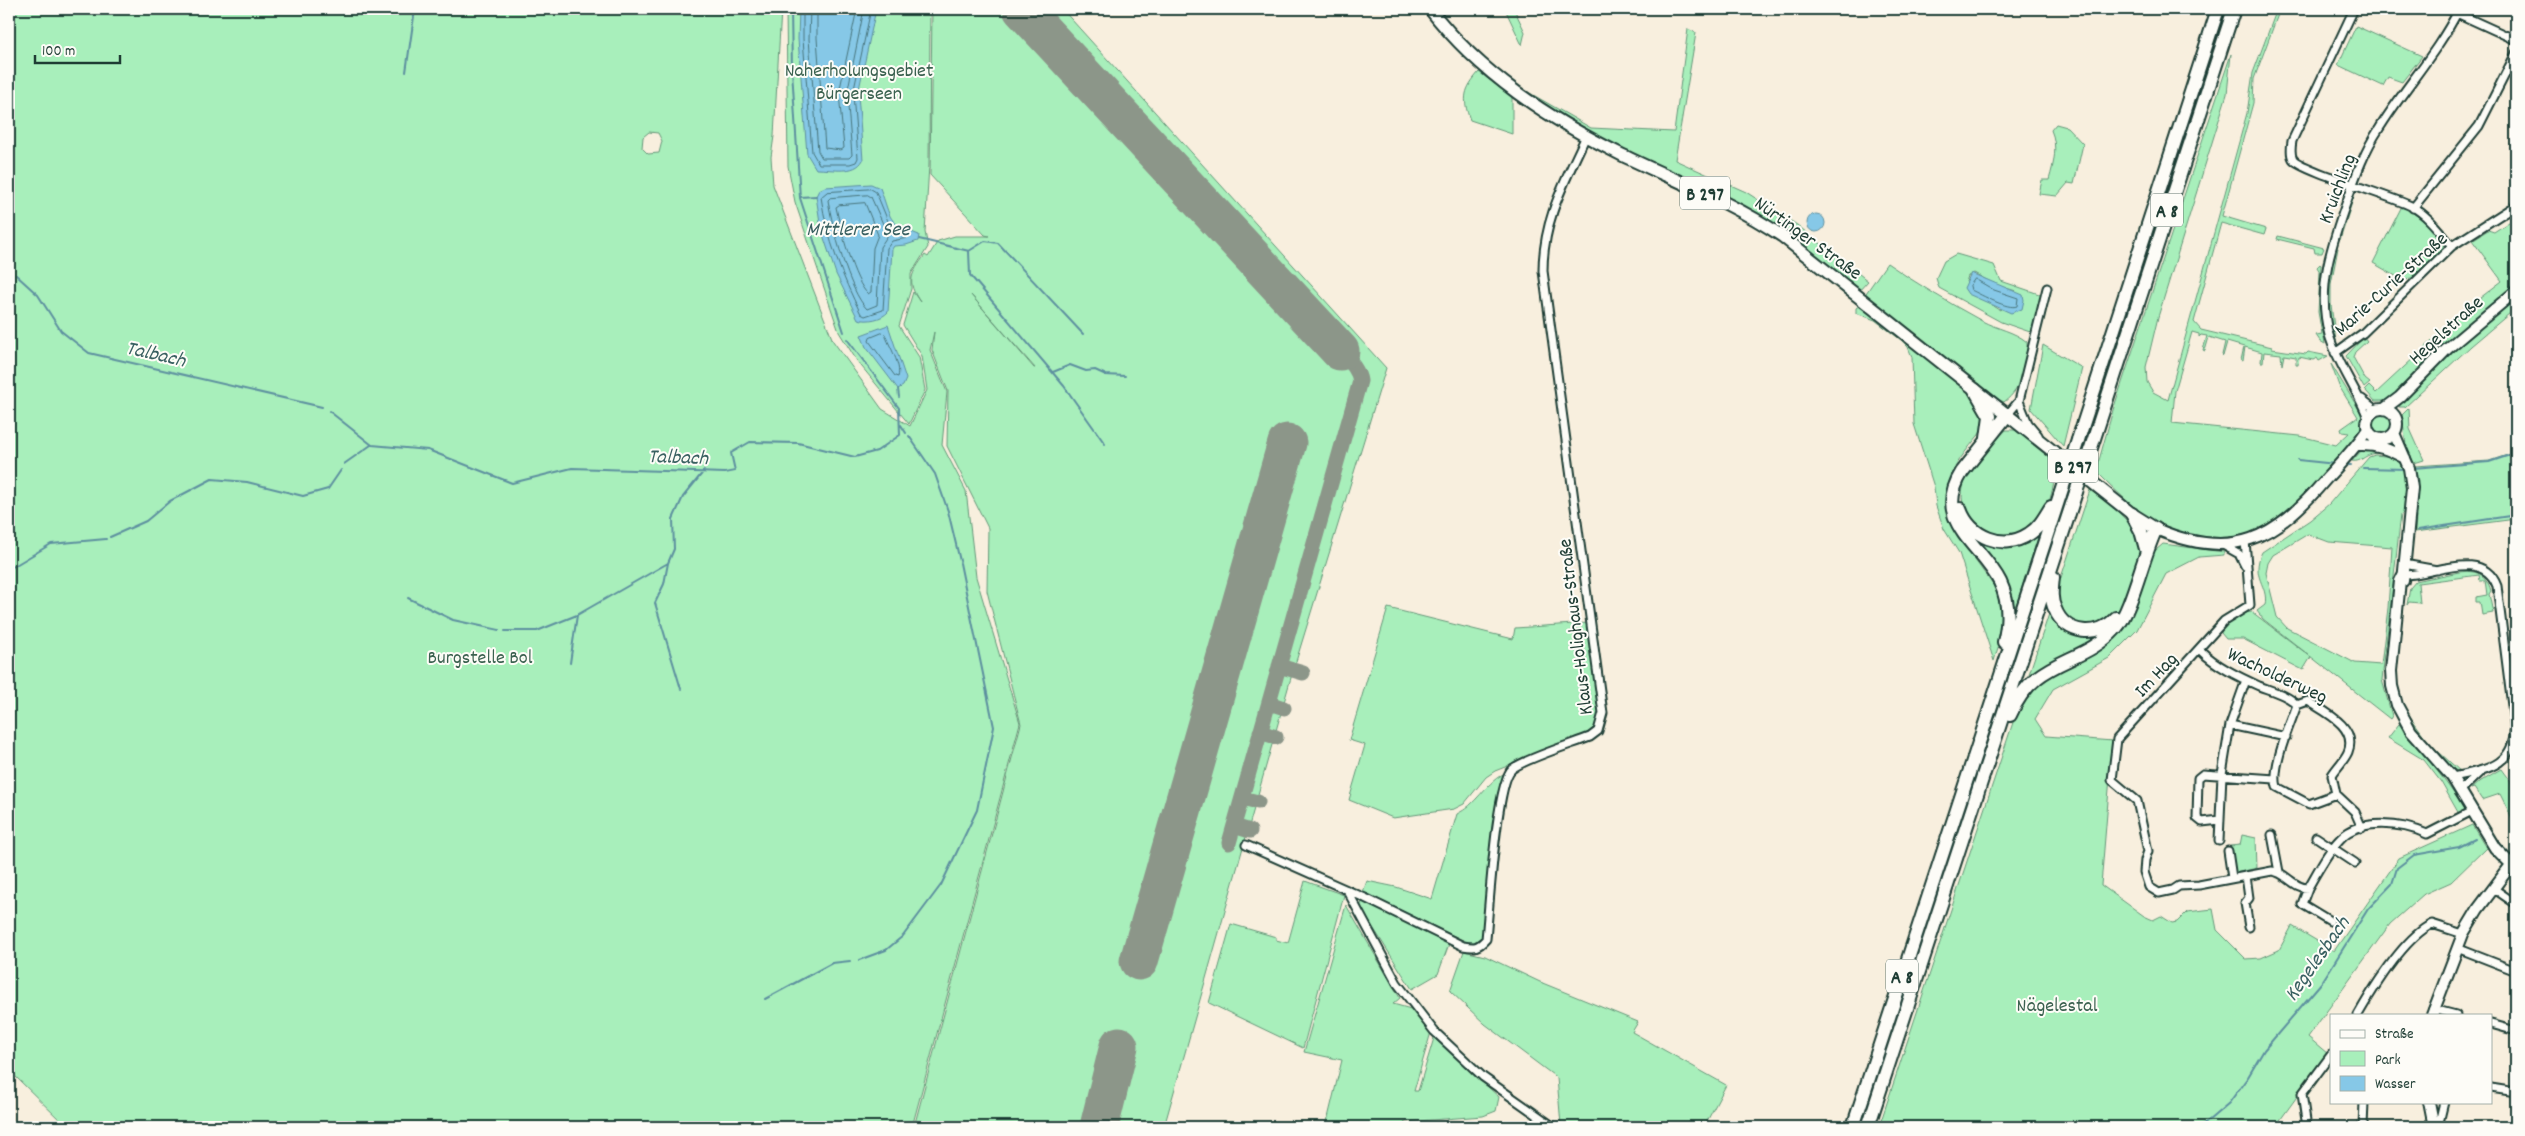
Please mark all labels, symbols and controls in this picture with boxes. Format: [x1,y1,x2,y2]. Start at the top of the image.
scale bar [35,32,120,64]
text: 100 m [42,41,75,63]
park label: Naherholungsgebiet Bürgerseen [785,58,933,109]
street label: Kruichling [2313,150,2365,228]
road number: B 297 [1680,177,1730,210]
street label: Nürtinger Straße [1748,191,1867,288]
road number: A 8 [2151,194,2183,226]
water label: Mittlerer See [806,216,911,246]
street label: Marie-Curie-Straße [2329,226,2455,344]
street label: Hegelstraße [2403,290,2491,373]
water label: Talbach [123,335,189,378]
water label: Talbach [647,443,710,475]
road number: B 297 [2048,450,2098,482]
street label: Klaus-Holighaus-Straße [1552,537,1602,716]
street label: Wacholderweg [2222,641,2331,712]
park label: Burgstelle Bol [428,645,533,673]
street label: Im Hag [2129,647,2185,705]
water label: Kegelesbach [2278,910,2359,1008]
road number: A 8 [1886,959,1918,992]
park label: Nägelestal [2017,993,2098,1021]
legend [2330,1014,2492,1104]
text: Straße [2375,1024,2414,1046]
text: Park [2375,1050,2401,1072]
text: Wasser [2375,1074,2416,1096]

